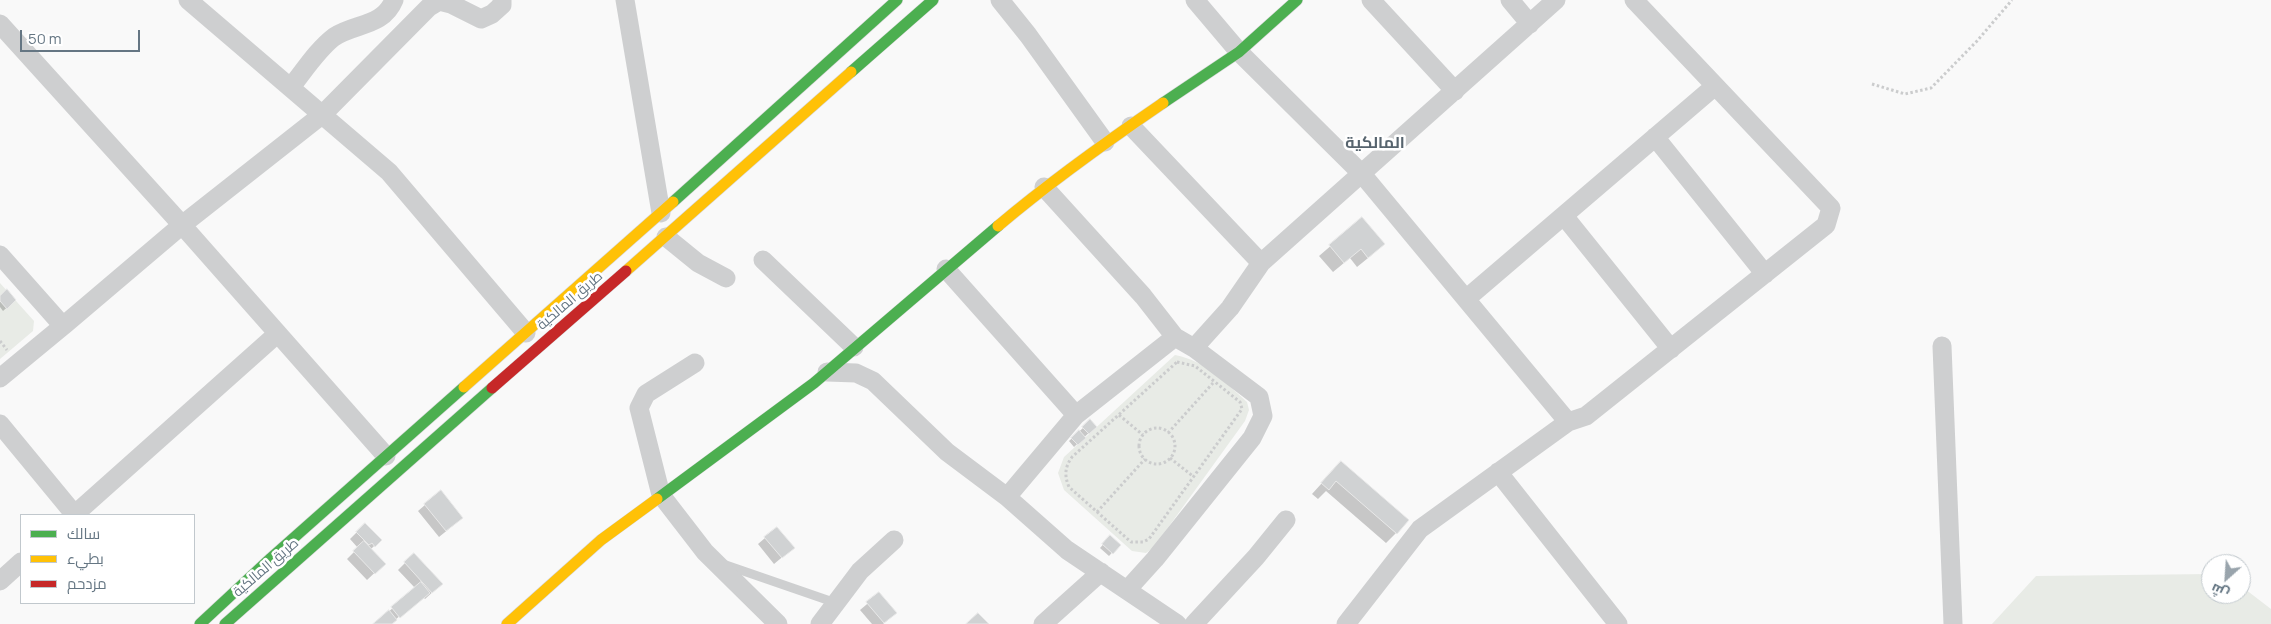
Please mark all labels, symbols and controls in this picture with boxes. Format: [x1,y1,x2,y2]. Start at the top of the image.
scale bar [22,20,142,52]
text: 50 m [28,28,62,49]
district label: المالكية [1345,134,1405,154]
street label: طريق المالكية [534,268,606,334]
legend [20,514,195,604]
text: سالك [67,523,100,544]
street label: طريق المالكية [230,535,302,601]
text: بطيء [67,548,104,569]
north arrow [2201,554,2251,604]
text: مزدحم [67,573,107,594]
text: ش [2207,580,2232,605]

